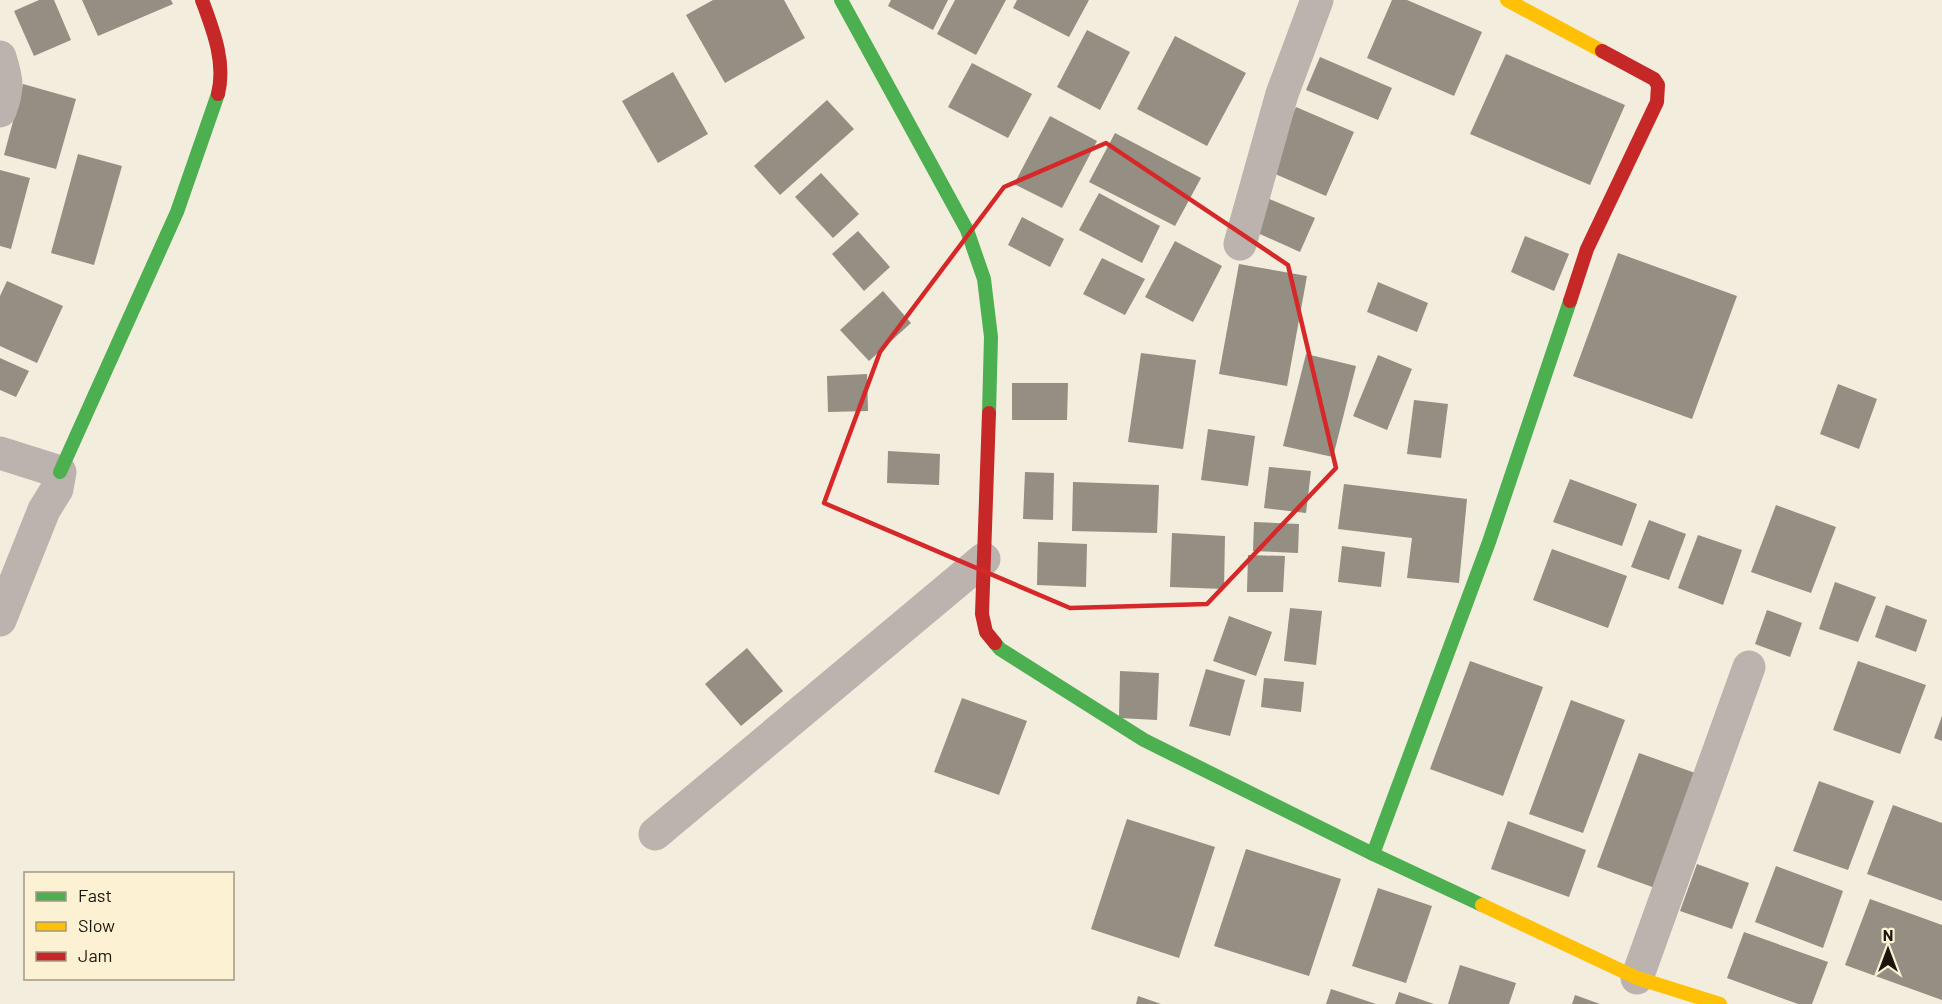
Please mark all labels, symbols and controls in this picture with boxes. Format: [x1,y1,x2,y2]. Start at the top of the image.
legend [24,872,234,980]
text: Fast [78,884,112,906]
text: Slow [78,914,115,936]
north arrow [1858,920,1918,980]
text: N [1883,925,1893,944]
text: Jam [78,944,112,966]

